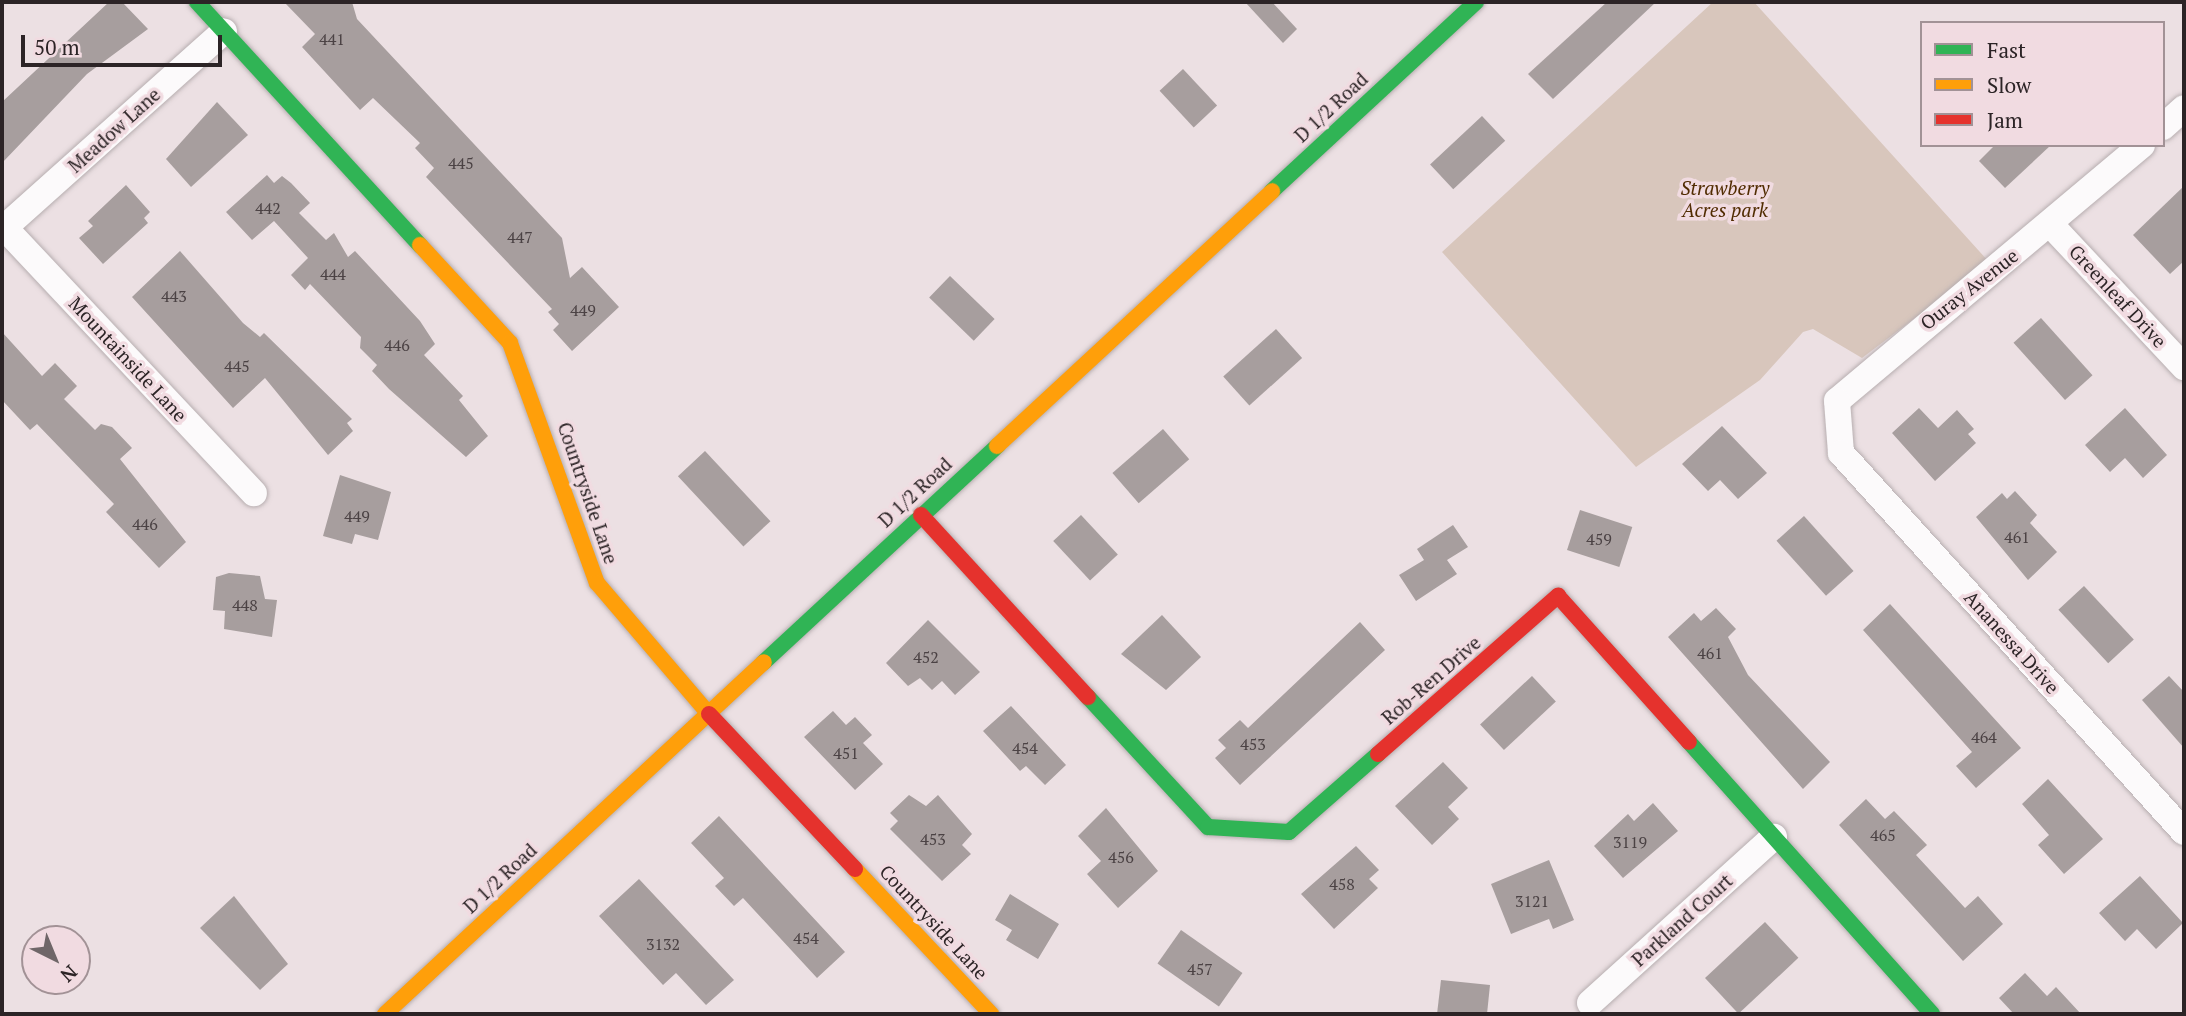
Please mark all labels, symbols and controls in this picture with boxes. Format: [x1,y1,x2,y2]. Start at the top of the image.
scale bar [24,21,226,65]
legend [1920,21,2165,147]
house number: 441 [319,29,345,49]
text: 50 m [34,33,80,61]
text: Fast [1987,36,2026,64]
street label: D 1/2 Road [1290,67,1372,147]
text: Slow [1987,71,2031,99]
street label: Meadow Lane [63,83,165,177]
text: Jam [1987,106,2023,134]
house number: 445 [448,153,474,173]
park label: Strawberry Acres park [1681,177,1769,221]
house number: 442 [255,198,281,218]
house number: 447 [507,227,533,247]
street label: Greenleaf Drive [2065,240,2171,352]
street label: Ouray Avenue [1915,244,2023,334]
house number: 444 [320,264,346,284]
house number: 443 [161,286,187,306]
street label: Mountainside Lane [64,292,192,426]
house number: 449 [570,300,596,320]
house number: 446 [384,335,410,355]
house number: 445 [224,356,250,376]
street label: Countryside Lane [553,419,623,567]
street label: D 1/2 Road [874,452,956,532]
house number: 449 [344,506,370,526]
house number: 446 [132,514,158,534]
house number: 461 [2004,527,2030,547]
house number: 459 [1586,529,1612,549]
street label: Ananessa Drive [1960,586,2064,698]
house number: 448 [232,595,258,615]
street label: Rob-Ren Drive [1377,631,1485,729]
house number: 461 [1697,643,1723,663]
house number: 452 [913,647,939,667]
house number: 464 [1971,727,1997,747]
house number: 453 [1240,734,1266,754]
house number: 454 [1012,738,1038,758]
house number: 451 [833,743,859,763]
house number: 465 [1870,825,1896,845]
house number: 453 [920,829,946,849]
house number: 3119 [1613,832,1647,852]
street label: D 1/2 Road [459,838,541,918]
house number: 456 [1108,847,1134,867]
street label: Countryside Lane [875,860,993,984]
street label: Parkland Court [1627,869,1737,971]
house number: 458 [1329,874,1355,894]
house number: 3121 [1515,891,1549,911]
north arrow [21,925,91,995]
house number: 454 [793,928,819,948]
house number: 3132 [646,934,680,954]
house number: 457 [1187,959,1213,979]
text: N [56,960,83,988]

